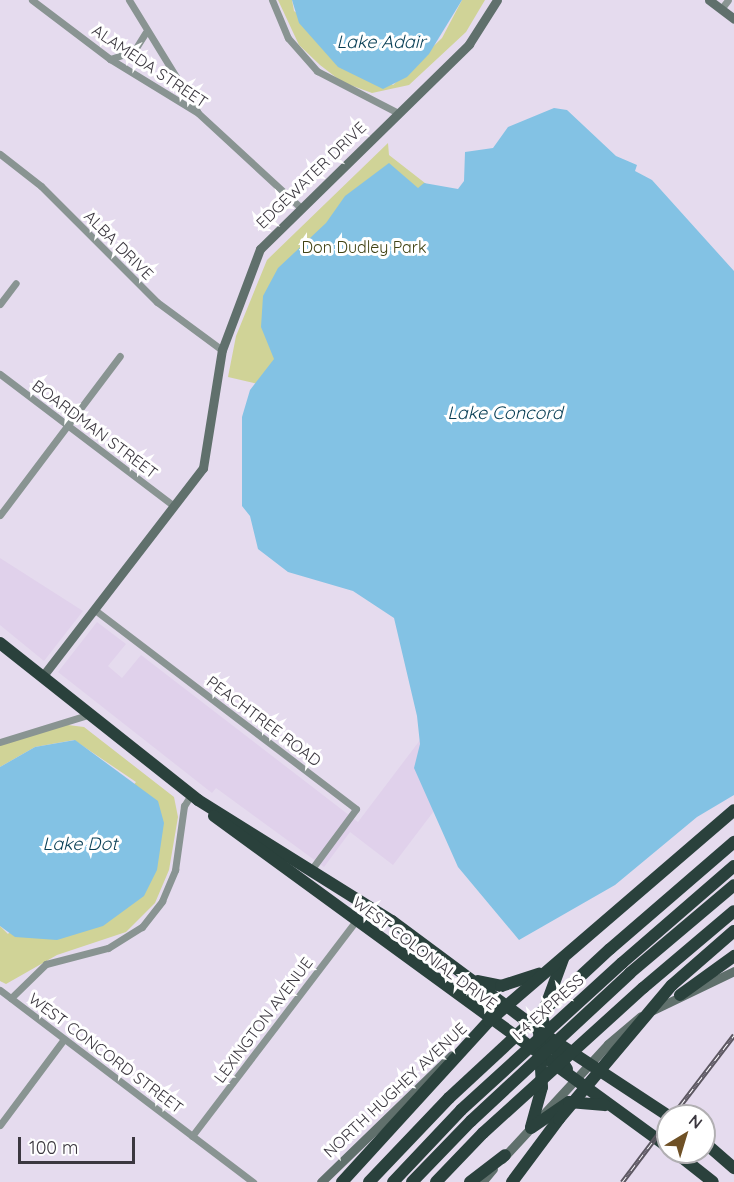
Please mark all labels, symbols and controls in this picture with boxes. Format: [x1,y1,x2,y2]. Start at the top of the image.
street label: ALAMEDA STREET [89,20,211,112]
water label: Lake Adair [336,31,426,53]
street label: EDGEWATER DRIVE [252,118,370,232]
street label: ALBA DRIVE [80,206,158,284]
park label: Don Dudley Park [301,237,427,257]
street label: BOARDMAN STREET [29,376,161,482]
water label: Lake Concord [447,402,563,424]
street label: PEACHTREE ROAD [203,672,325,770]
water label: Lake Dot [43,833,117,855]
street label: WEST COLONIAL DRIVE [349,892,501,1014]
street label: LEXINGTON AVENUE [210,954,316,1086]
street label: I-4 EXPRESS [508,970,588,1044]
street label: WEST CONCORD STREET [25,989,187,1117]
street label: NORTH HUGHEY AVENUE [319,1019,471,1161]
north arrow [656,1104,716,1164]
text: N [685,1110,707,1133]
scale bar [21,1125,138,1163]
text: 100 m [29,1136,78,1159]

